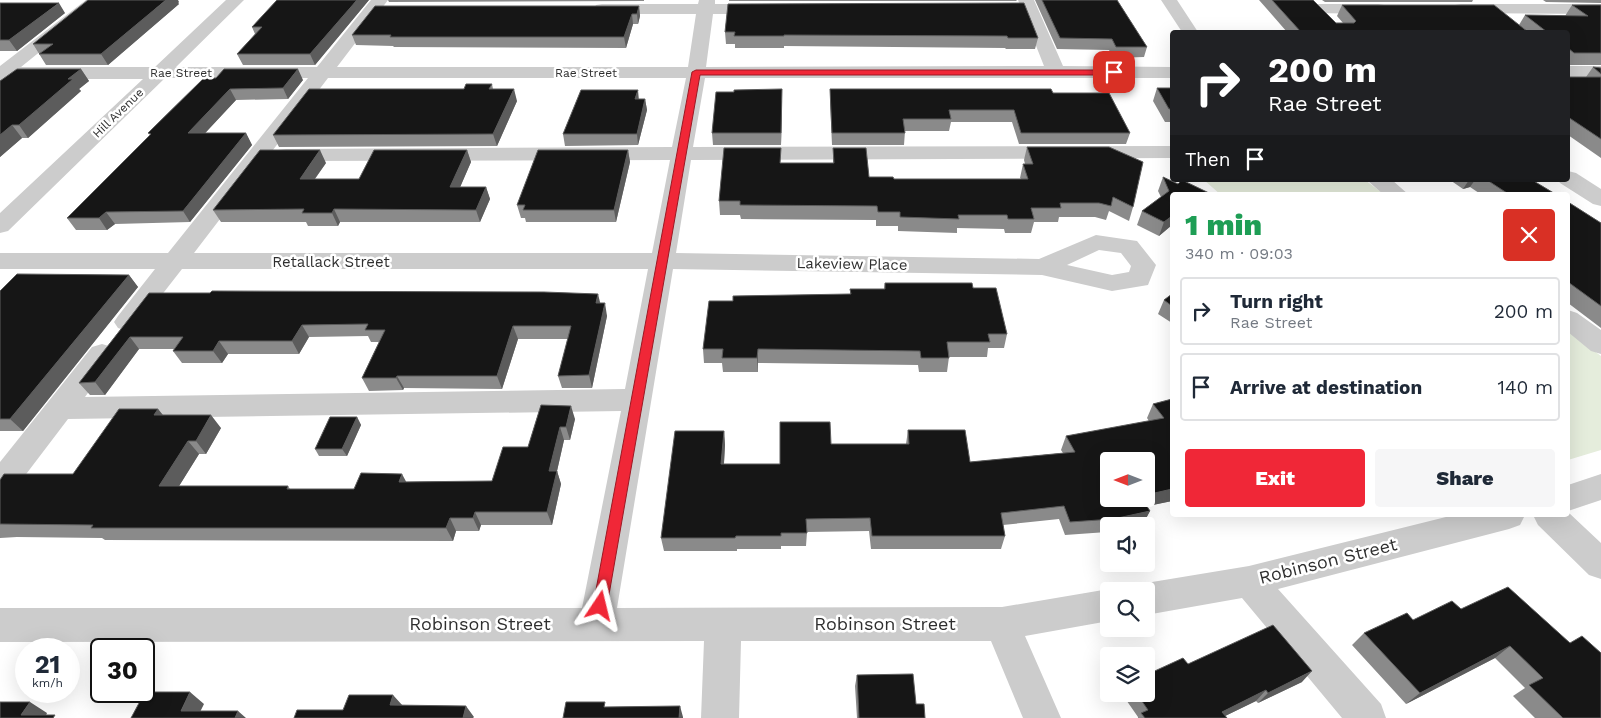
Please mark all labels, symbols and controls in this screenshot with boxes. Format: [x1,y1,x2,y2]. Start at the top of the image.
text: 200 m [1268,49,1377,91]
icon: right [1185,50,1250,115]
pin [1093,51,1135,93]
icon: arrive [1100,58,1128,86]
street label: Rae Street [150,66,212,80]
street label: Rae Street [555,66,617,80]
street label: Hill Avenue [90,85,146,141]
text: Rae Street [1268,91,1382,116]
icon: arrive [1241,145,1269,173]
text: Then [1185,148,1231,171]
text: 1 min [1185,207,1262,242]
button: close [1503,209,1555,261]
text: 340 m · 09:03 [1185,244,1293,263]
street label: Retallack Street [272,253,390,271]
street label: Lakeview Place [796,254,908,274]
text: Turn right [1230,290,1323,313]
icon: right [1187,297,1215,325]
text: 200 m [1494,300,1553,323]
text: Rae Street [1230,313,1313,332]
icon: arrive [1187,373,1215,401]
text: Arrive at destination [1230,376,1422,399]
text: 140 m [1498,376,1553,399]
button: Exit [1185,449,1365,507]
button: Share [1375,449,1555,507]
north arrow [1100,452,1155,508]
map controls [1100,452,1155,702]
button: sound [1100,517,1155,572]
street label: Robinson Street [1257,533,1399,588]
position arrow [573,579,625,631]
button: search [1100,582,1155,637]
street label: Robinson Street [409,613,551,634]
street label: Robinson Street [814,613,956,634]
speed limit sign: 30 [90,638,155,703]
button: layers [1100,647,1155,702]
text: 21 [35,650,60,679]
text: km/h [32,676,63,690]

